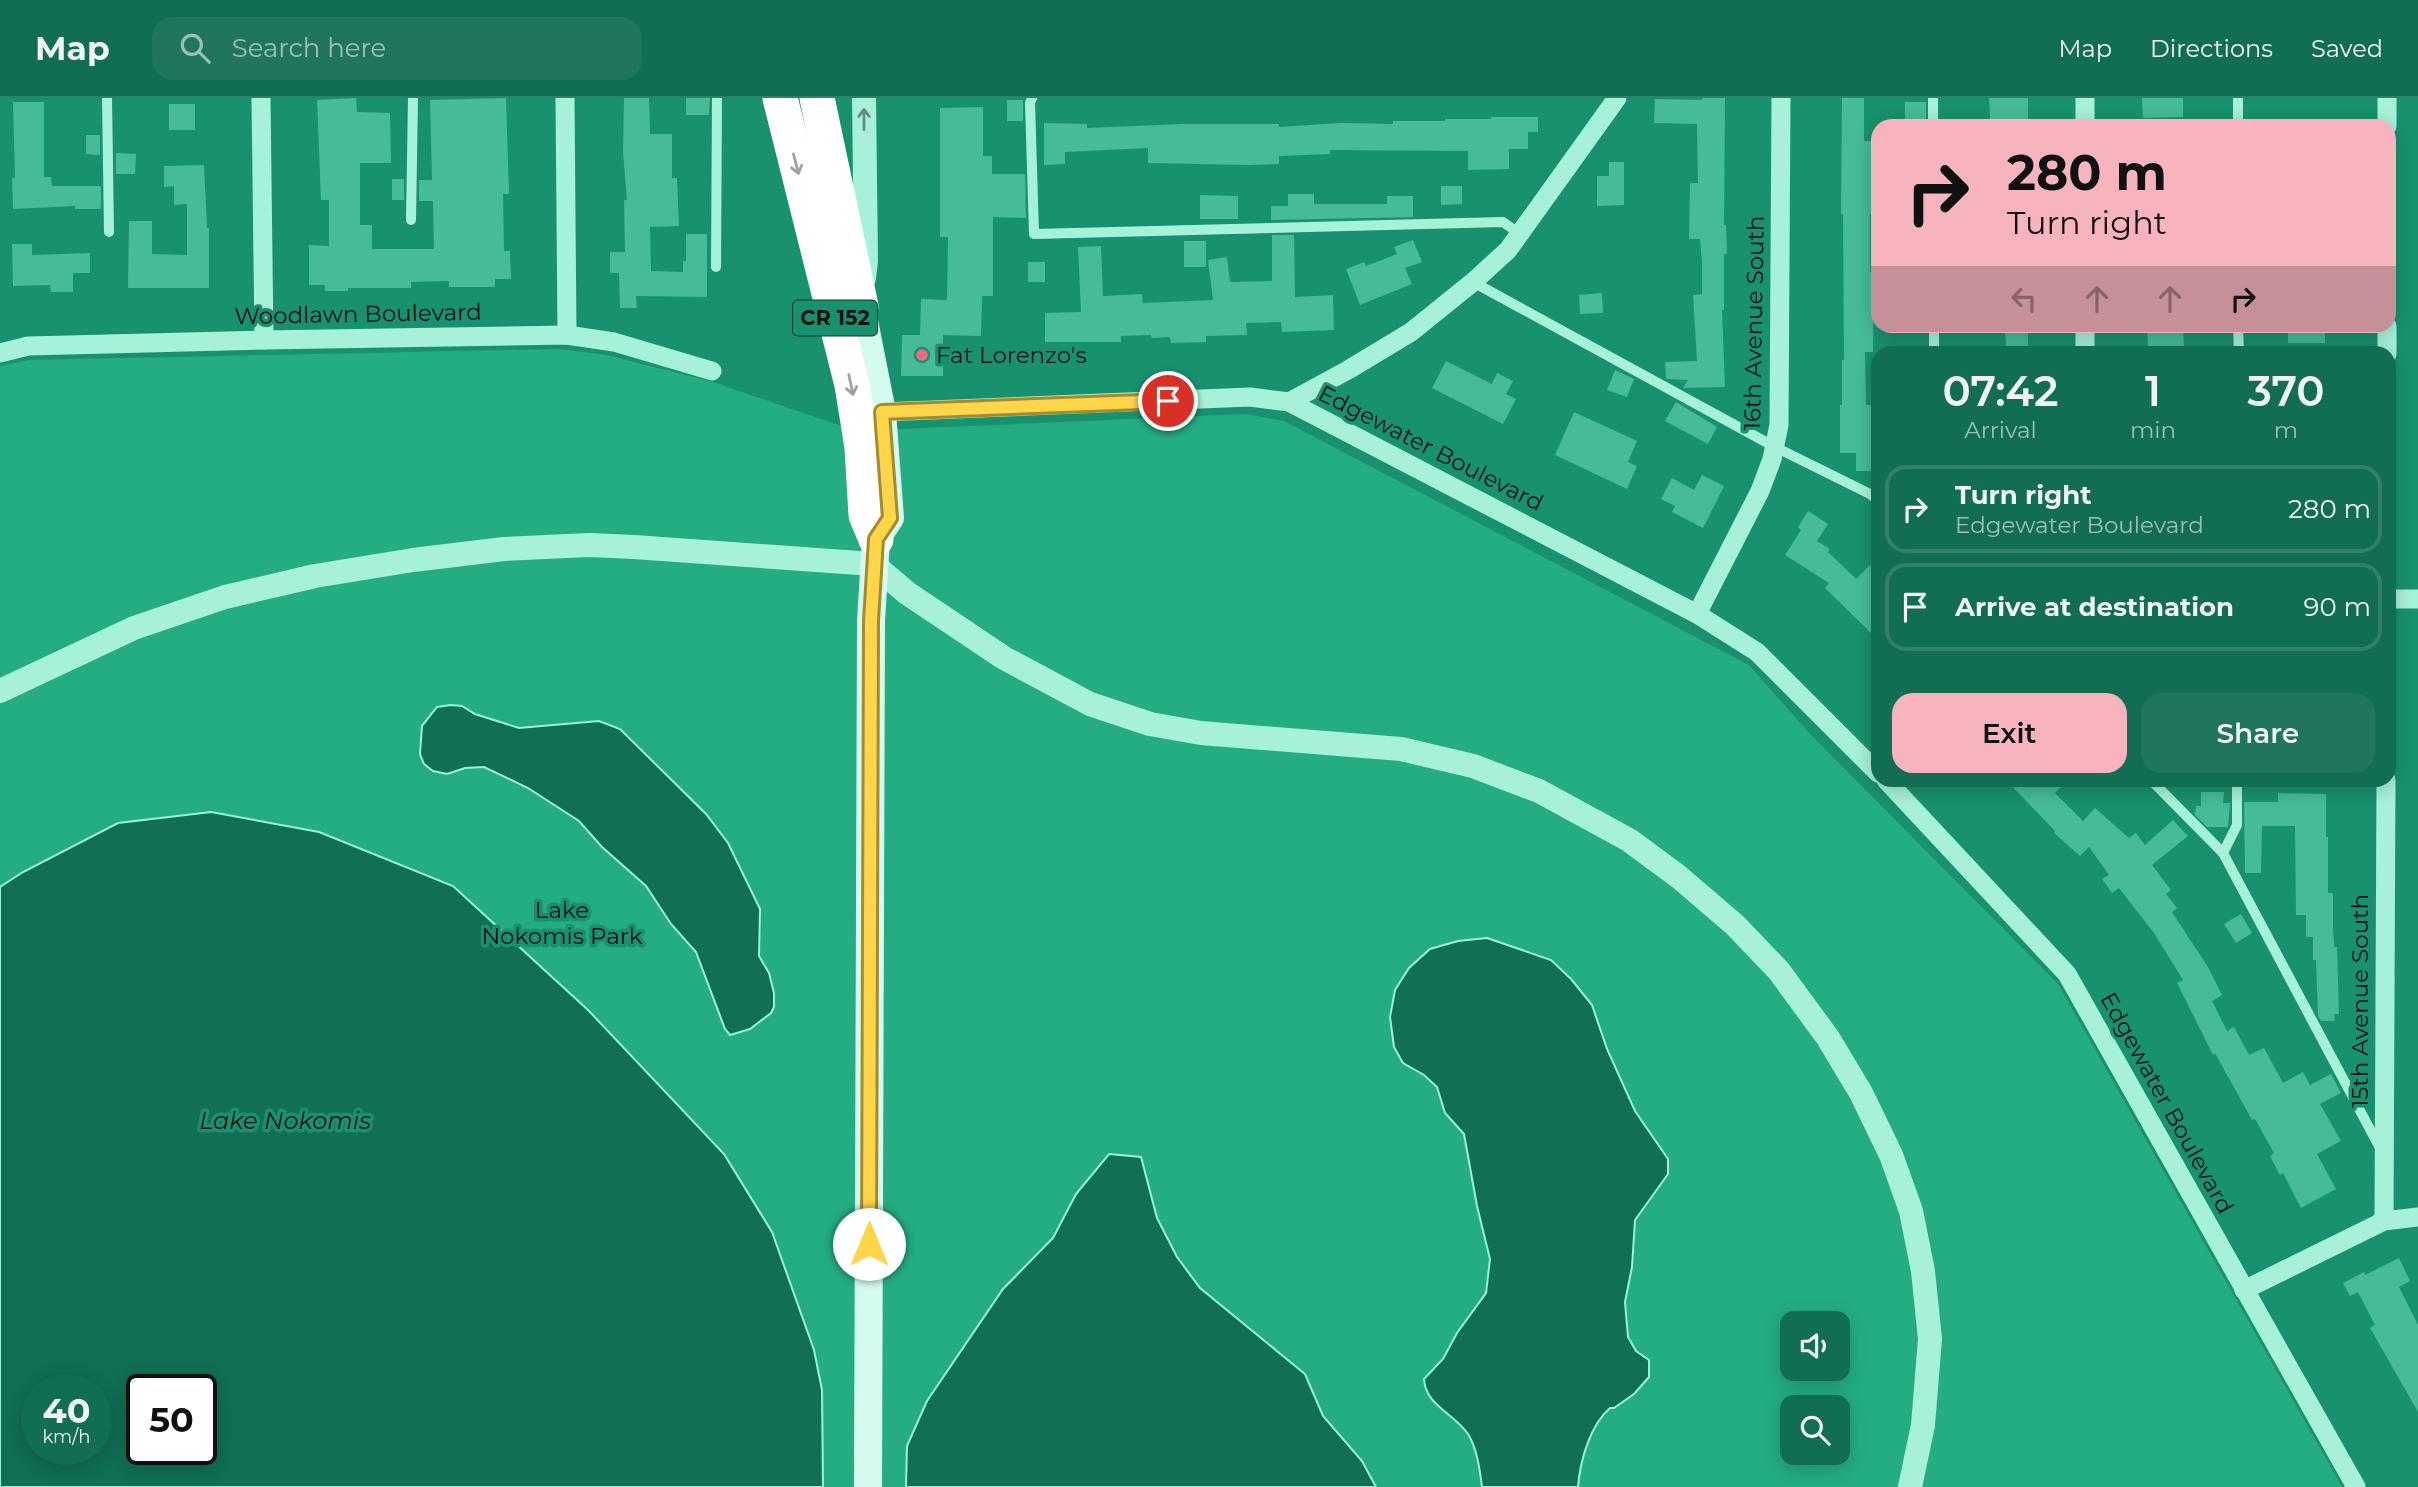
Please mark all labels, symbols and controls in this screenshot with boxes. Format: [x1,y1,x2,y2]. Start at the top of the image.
search box [152,17,642,80]
text: Map [35,28,110,68]
icon: search [176,29,214,67]
text: Search here [232,32,386,64]
text: Map [2059,34,2112,63]
text: Directions [2150,34,2273,63]
text: Saved [2311,34,2383,63]
one-way arrow [857,108,871,131]
text: 280 m [2007,143,2167,202]
icon: right [1892,147,1983,238]
one-way arrow [790,152,803,175]
text: Turn right [2007,203,2167,242]
street label: 16th Avenue South [1738,215,1770,431]
icon: left [2005,280,2043,318]
icon: ahead [2078,280,2116,318]
icon: ahead [2151,280,2189,318]
icon: right [2224,280,2262,318]
street label: Woodlawn Boulevard [234,298,482,330]
road number: CR 152 [793,300,877,336]
place label: Fat Lorenzo's [936,341,1087,369]
marker: Fat Lorenzo's [914,347,930,363]
text: 07:42 [1942,365,2058,417]
text: 1 [2145,365,2161,417]
text: 370 [2248,365,2324,417]
pin [1138,371,1198,431]
one-way arrow [845,373,859,396]
street label: Edgewater Boulevard [1314,379,1548,517]
icon: arrive [1149,382,1187,420]
text: Arrival [1964,416,2037,444]
text: min [2130,416,2176,444]
text: m [2274,416,2298,444]
text: Turn right [1955,479,2091,511]
icon: right [1896,490,1934,528]
text: 280 m [2288,493,2371,525]
text: Edgewater Boulevard [1955,511,2204,539]
icon: arrive [1896,588,1934,626]
text: Arrive at destination [1955,591,2234,623]
text: 90 m [2304,591,2371,623]
button: Exit [1892,693,2127,773]
button: Share [2141,693,2375,773]
street label: 15th Avenue South [2346,894,2374,1108]
park label: Lake Nokomis Park [481,896,643,950]
street label: Edgewater Boulevard [2094,987,2240,1219]
water label: Lake Nokomis [199,1106,371,1135]
position arrow [832,1207,906,1281]
map controls [1780,1311,1850,1465]
button: sound [1780,1311,1850,1381]
speed limit sign: 50 [126,1374,217,1465]
text: 40 [43,1389,90,1432]
button: search [1780,1395,1850,1465]
text: km/h [42,1426,91,1448]

